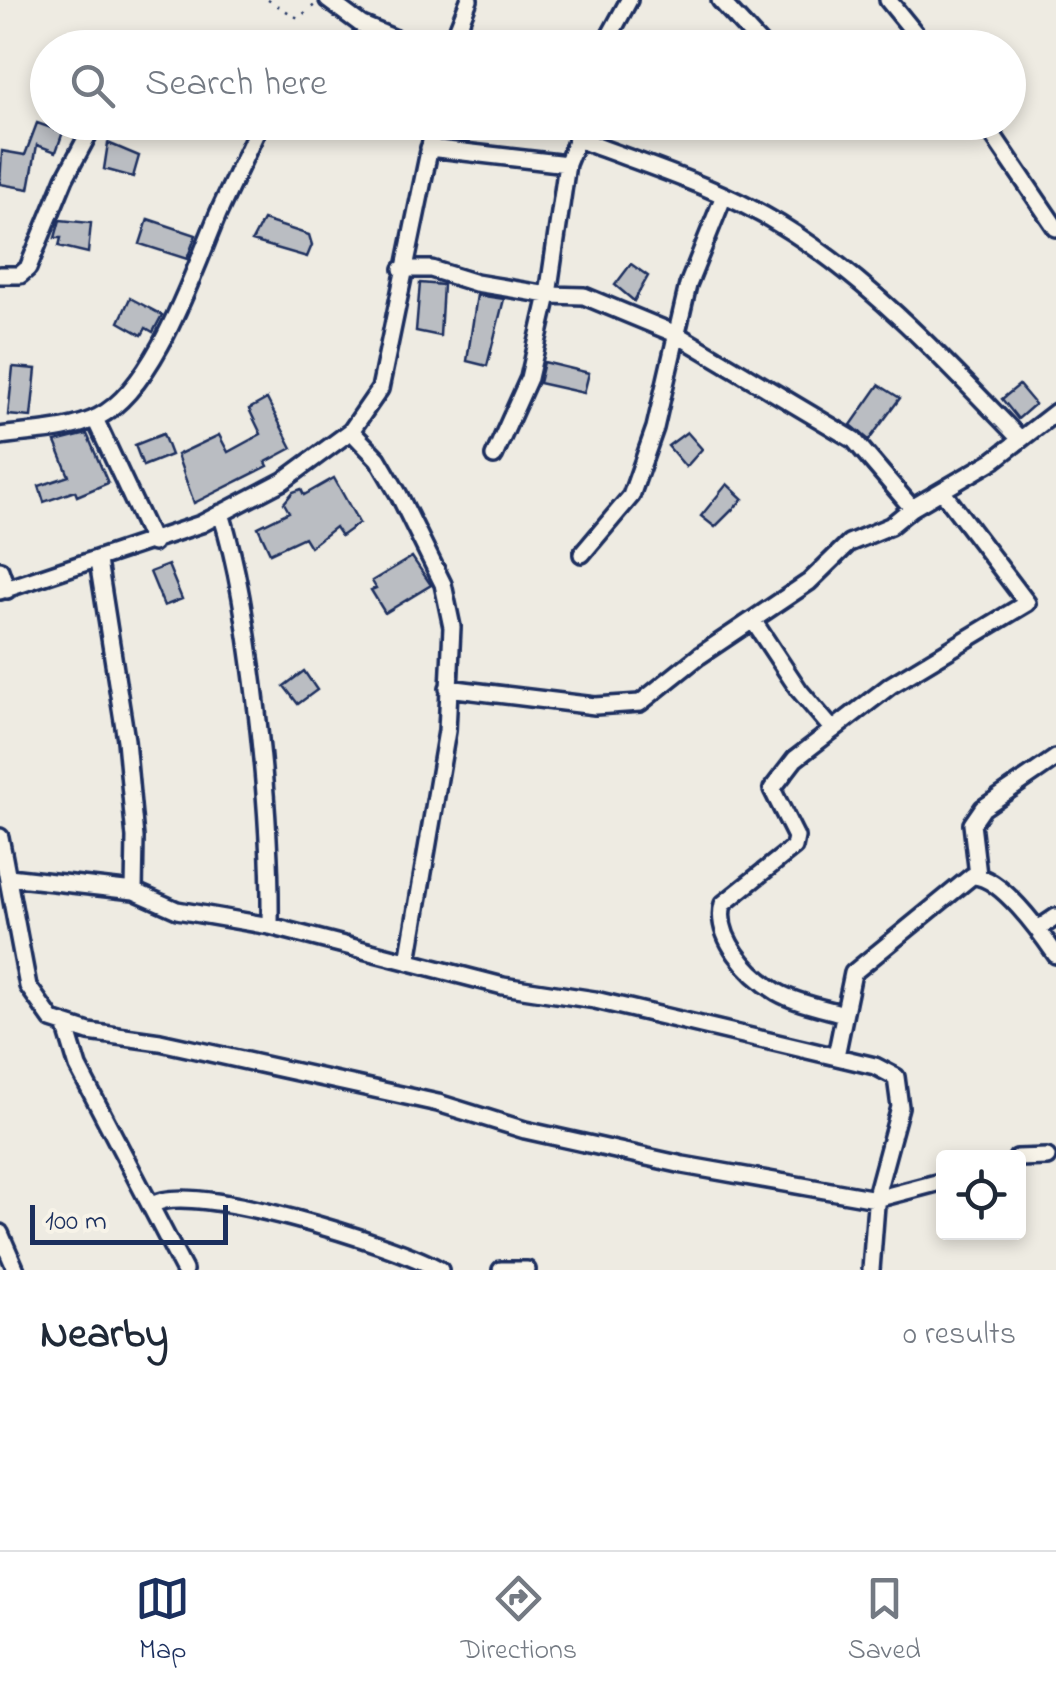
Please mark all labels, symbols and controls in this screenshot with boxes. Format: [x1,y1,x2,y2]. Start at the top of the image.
search box [30,30,1026,140]
text: Search here [145,57,327,113]
icon: search [65,58,120,113]
map controls [936,1150,1026,1240]
button: locate [936,1150,1026,1240]
scale bar [30,1200,228,1244]
text: 100 m [45,1202,107,1243]
text: Nearby [40,1305,168,1366]
text: 0 results [903,1312,1016,1359]
tab: Map [135,1571,190,1672]
tab: Directions [461,1571,577,1672]
tab: Saved [848,1571,921,1672]

